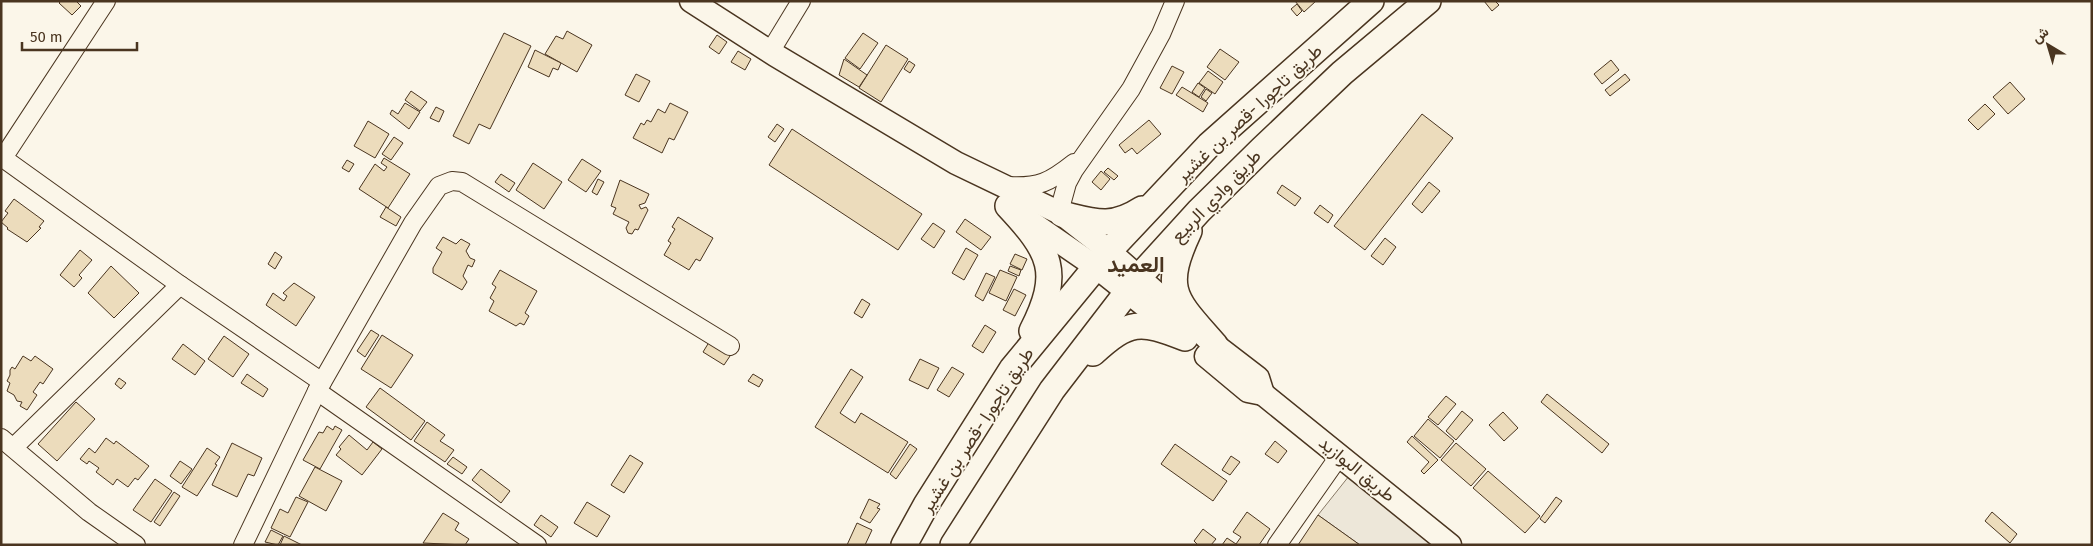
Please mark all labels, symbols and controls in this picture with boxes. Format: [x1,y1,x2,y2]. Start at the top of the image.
scale bar [22,20,138,52]
north arrow [2023,20,2073,70]
text: ش [2028,23,2052,47]
text: 50 m [30,28,63,46]
street label: طريق تاجورا -قصر بن غشير [1171,39,1327,187]
street label: طريق وادي الربيع [1166,145,1269,250]
district label: العميد [1107,251,1165,278]
street label: طريق تاجورا -قصر بن غشير [915,344,1039,517]
street label: طريق البوازيد [1314,431,1400,507]

